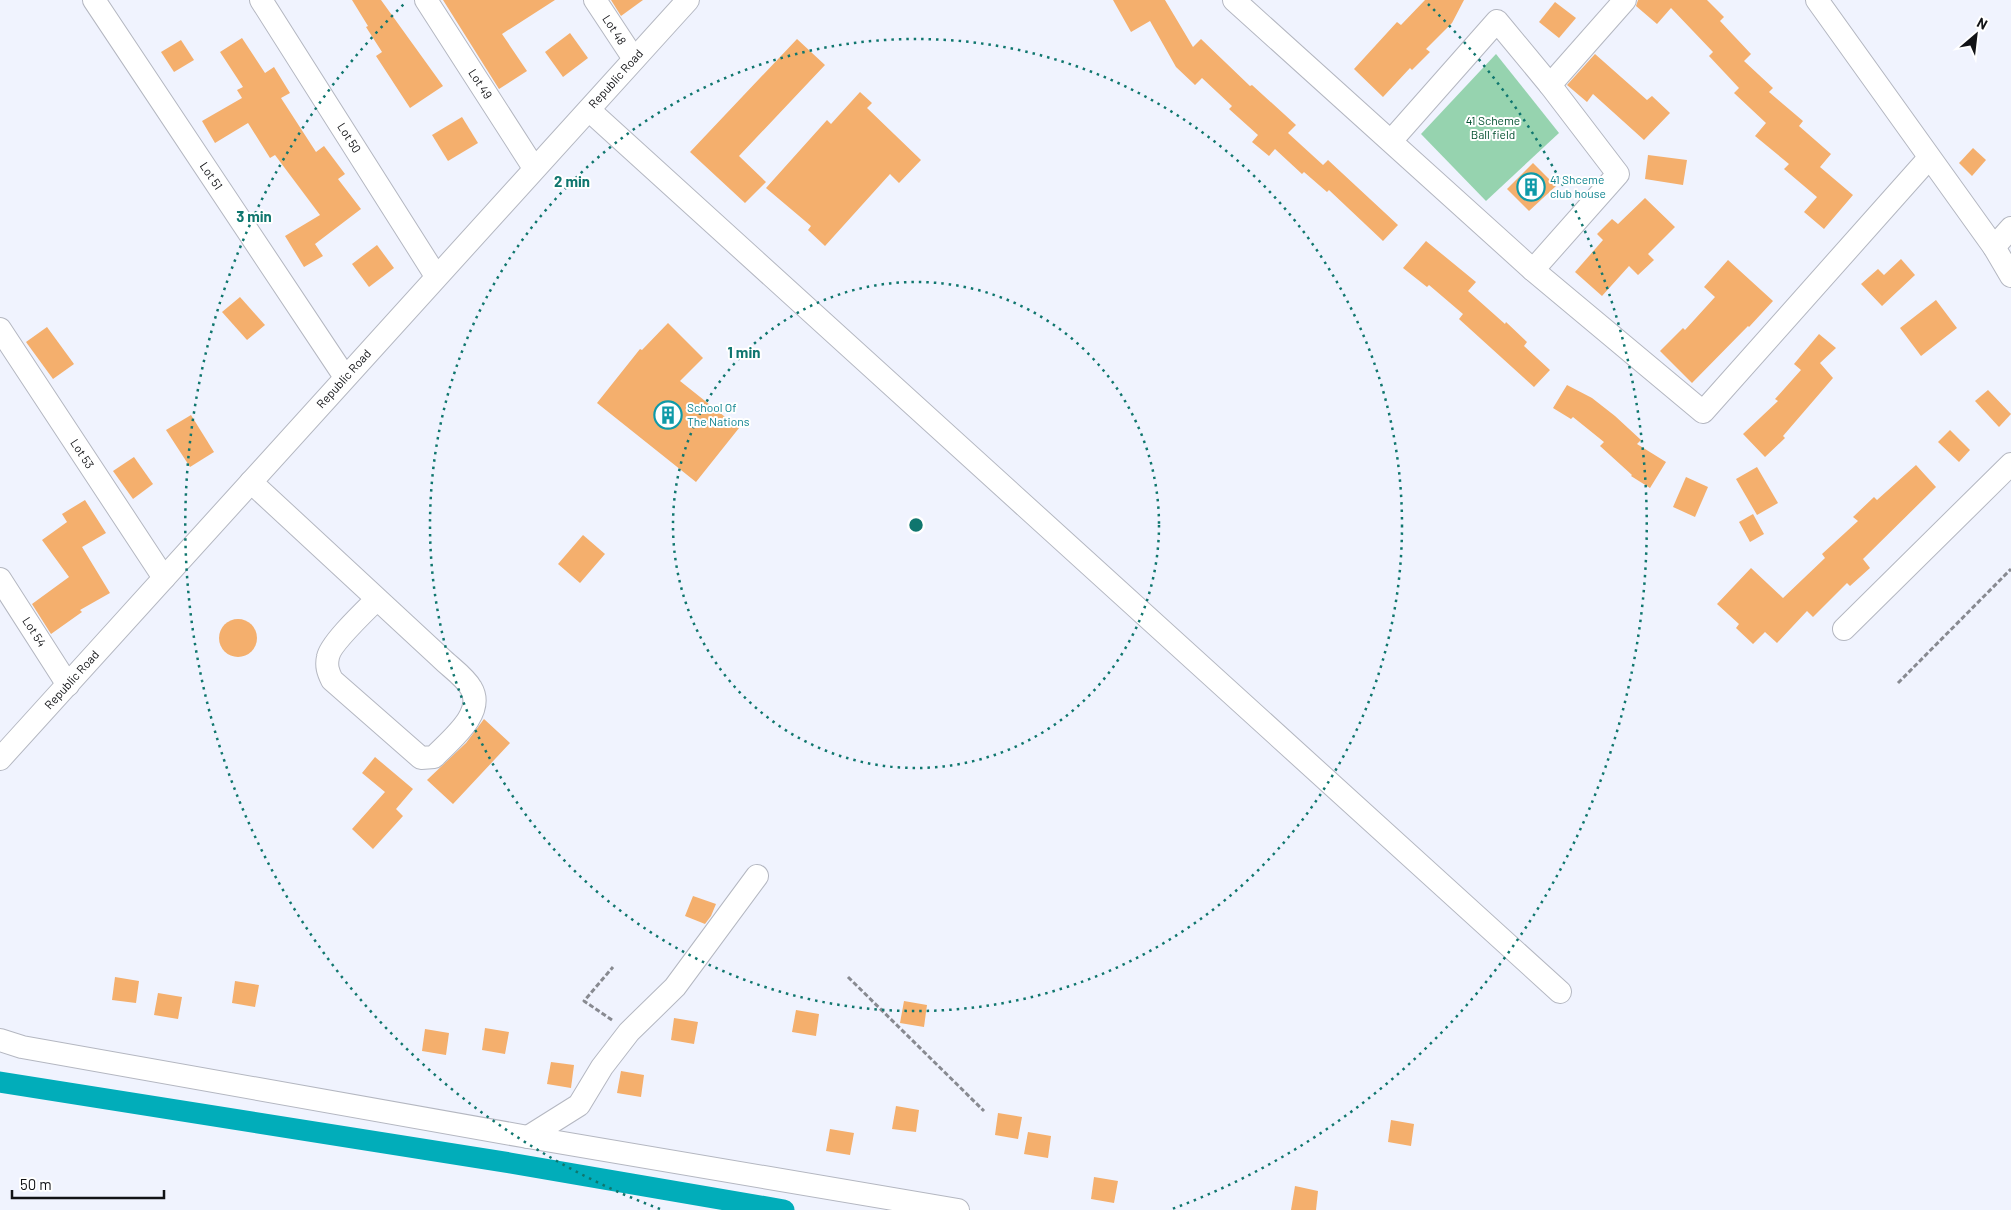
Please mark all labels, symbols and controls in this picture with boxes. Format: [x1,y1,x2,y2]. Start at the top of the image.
north arrow [1951,10,2001,60]
street label: Lot 48 [600,12,630,47]
text: N [1974,13,1990,33]
street label: Republic Road [585,46,645,111]
street label: Lot 49 [466,66,496,101]
park label: 41 Scheme Ball field [1466,113,1520,141]
street label: Lot 50 [335,120,365,155]
street label: Lot 51 [198,159,226,192]
text: 2 min [554,172,590,190]
building icon: 41 Shceme club house [1516,172,1546,202]
place label: 41 Shceme club house [1550,172,1606,200]
text: 3 min [236,207,272,225]
text: 1 min [728,343,760,361]
street label: Republic Road [313,346,373,411]
building icon: School Of The Nations [653,400,683,430]
place label: School Of The Nations [687,400,750,428]
street label: Lot 53 [68,436,98,471]
centre of rings [907,516,925,534]
street label: Lot 54 [20,614,50,649]
street label: Republic Road [41,647,101,712]
scale bar [12,1168,165,1200]
text: 50 m [20,1175,52,1193]

